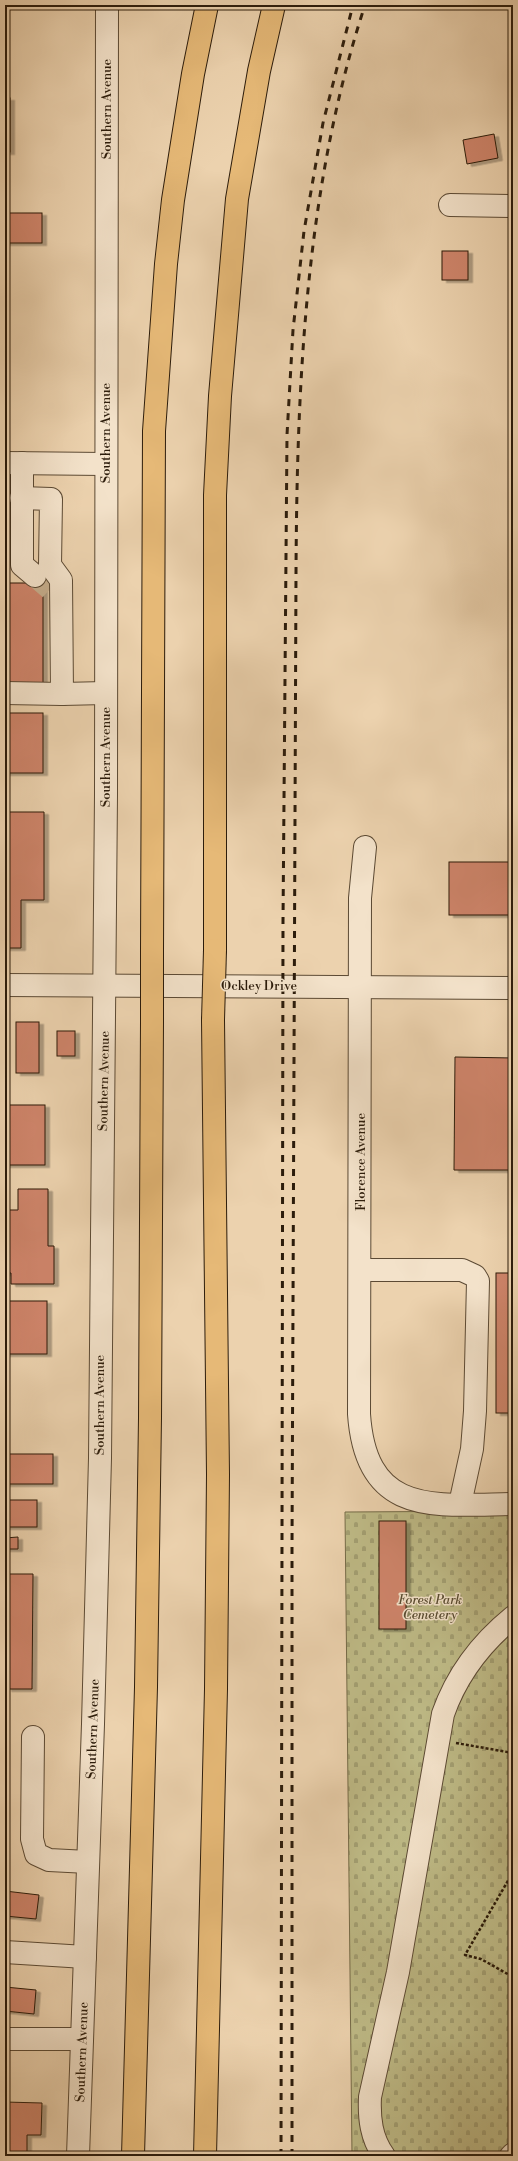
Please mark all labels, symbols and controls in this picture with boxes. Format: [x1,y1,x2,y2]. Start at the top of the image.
street label: Southern Avenue [99,58,115,159]
street label: Southern Avenue [98,382,114,483]
street label: Southern Avenue [98,706,114,807]
street label: Ockley Drive [221,978,297,994]
street label: Southern Avenue [95,1030,113,1131]
street label: Florence Avenue [353,1112,369,1211]
street label: Southern Avenue [92,1354,108,1455]
park label: Forest Park Cemetery [398,1592,462,1623]
street label: Southern Avenue [83,1678,103,1779]
street label: Southern Avenue [72,2001,92,2102]

